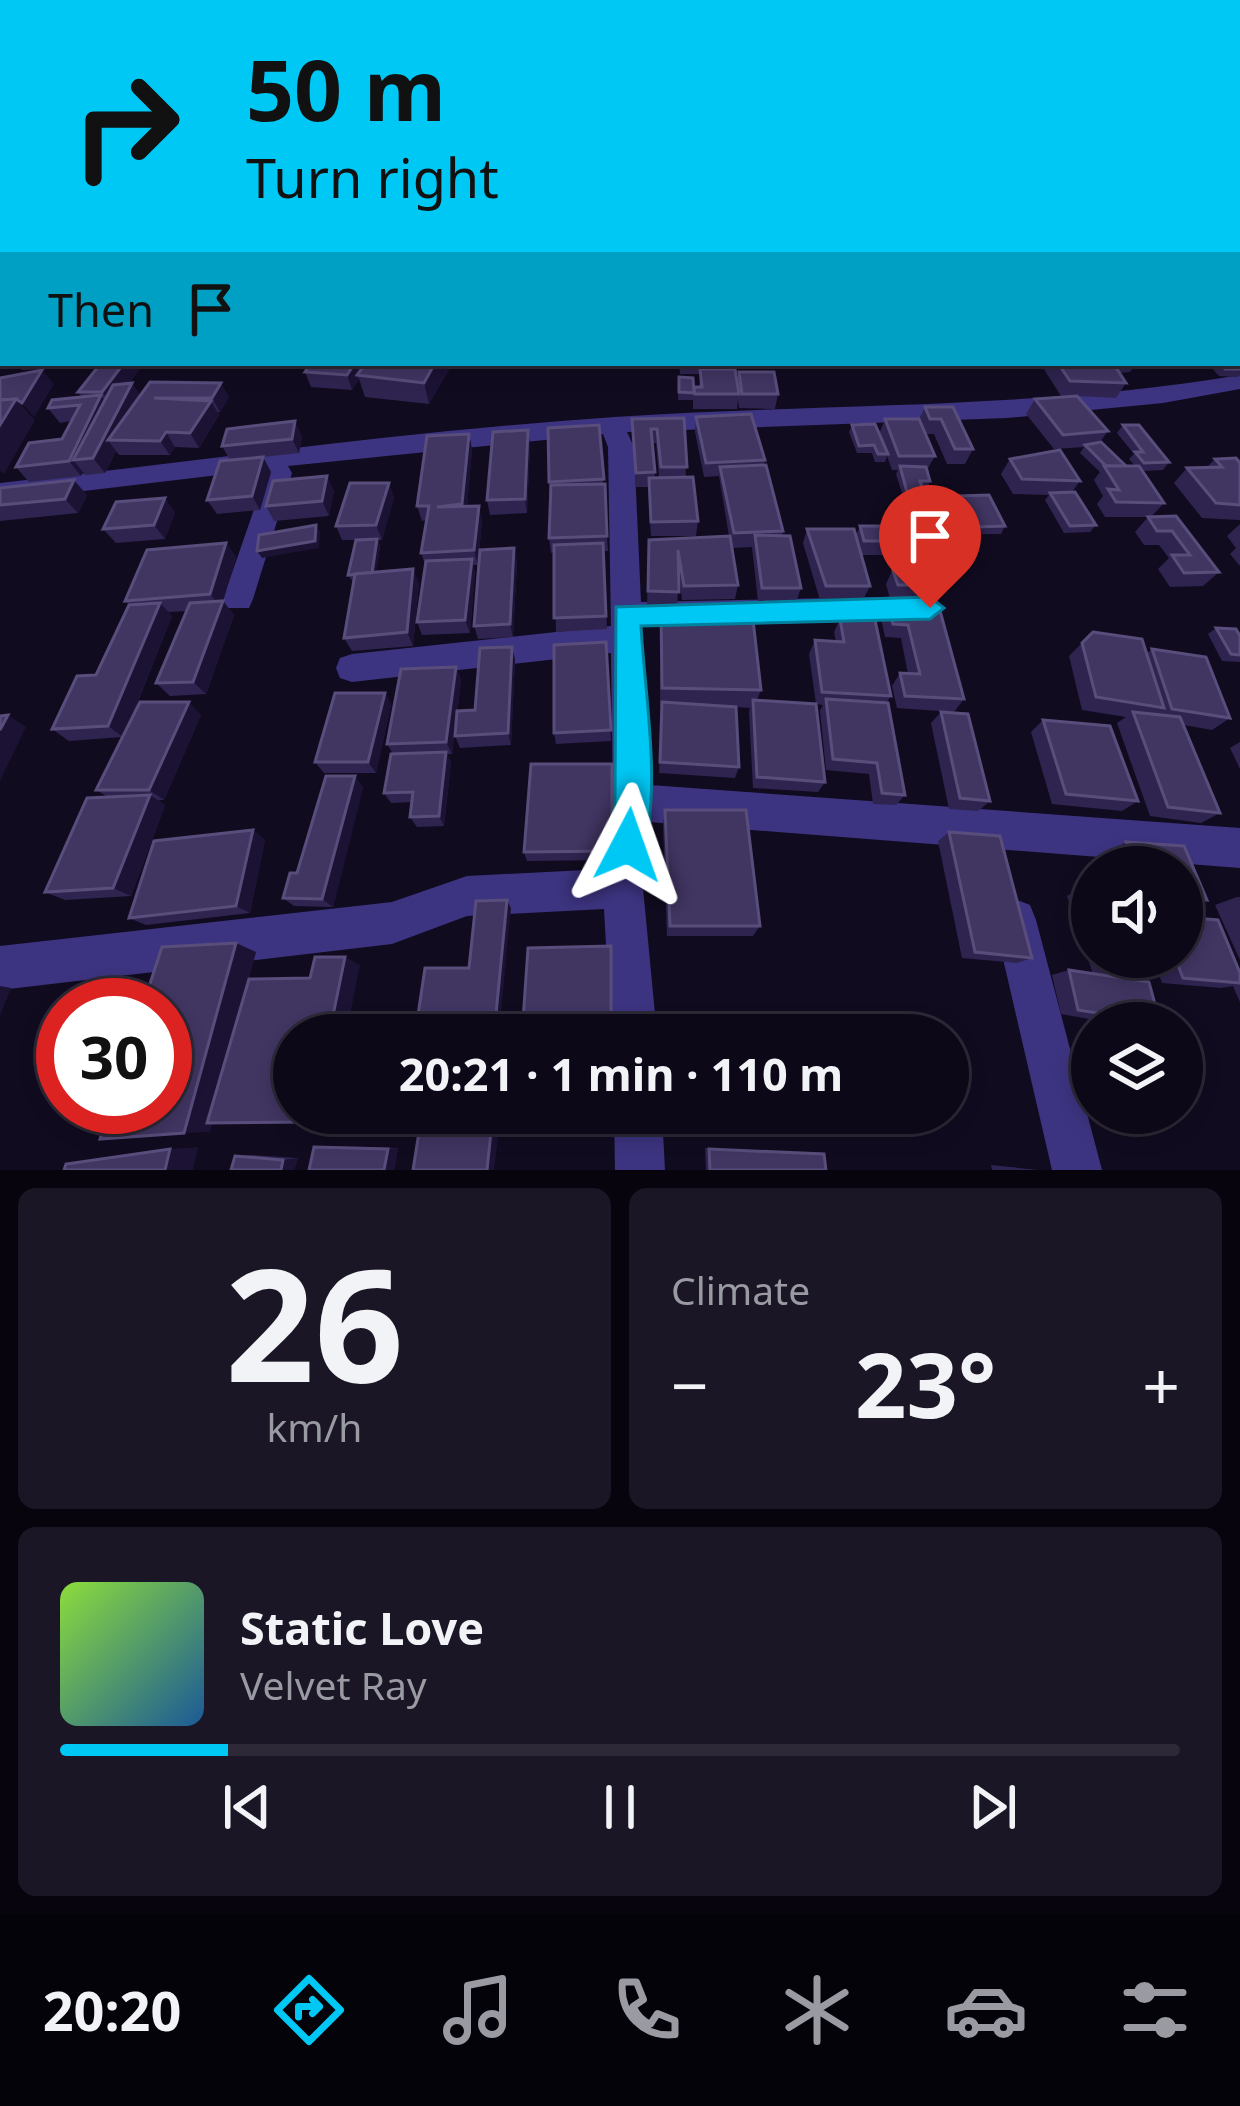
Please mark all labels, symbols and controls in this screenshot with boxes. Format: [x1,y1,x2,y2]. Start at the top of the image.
text: 50 m [246,31,446,146]
icon: right [48,48,204,204]
text: Turn right [246,140,499,214]
icon: arrive [178,276,244,342]
text: Then [48,279,154,340]
pin [879,485,981,608]
icon: arrive [897,503,963,569]
position arrow [565,782,691,908]
map controls [1071,846,1203,1134]
button: sound [1071,846,1203,978]
speed limit sign: 30 [36,978,192,1134]
button: layers [1071,1002,1203,1134]
text: 20:21 · 1 min · 110 m [399,1043,843,1104]
text: 26 [225,1215,404,1428]
text: Climate [671,1263,810,1316]
text: 23° [855,1322,996,1444]
text: − [671,1339,709,1429]
text: + [1142,1339,1180,1429]
text: km/h [267,1400,362,1453]
text: Static Love [240,1597,484,1658]
text: Velvet Ray [240,1658,427,1711]
icon: previous [214,1774,280,1840]
icon: pause [587,1774,653,1840]
icon: next [960,1774,1026,1840]
icon: directions [267,1968,351,2052]
icon: music [436,1968,520,2052]
icon: phone [605,1968,689,2052]
icon: climate [775,1968,859,2052]
icon: car [944,1968,1028,2052]
icon: filters [1113,1968,1197,2052]
text: 20:20 [43,1973,181,2047]

